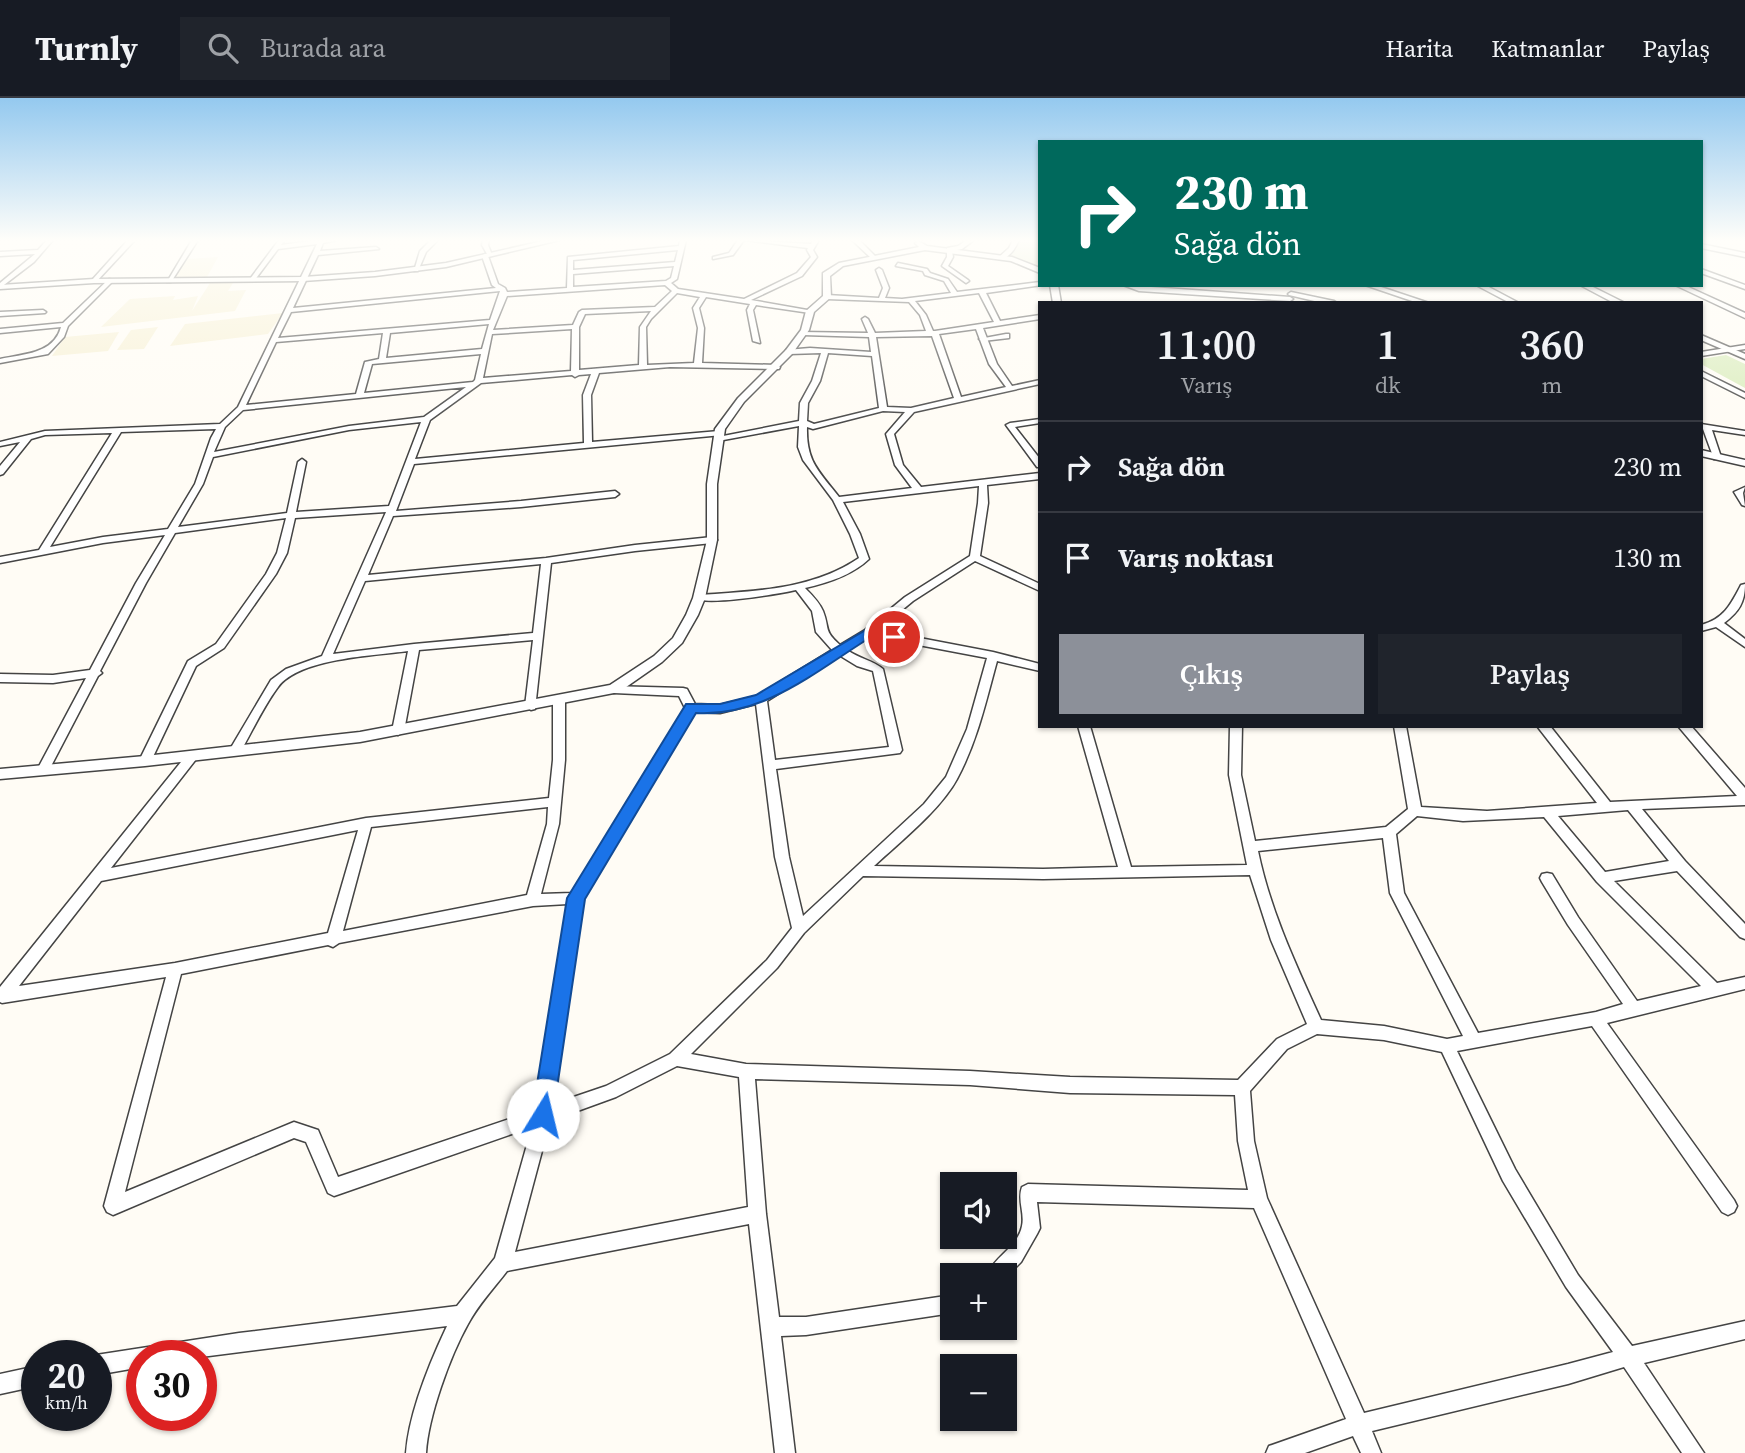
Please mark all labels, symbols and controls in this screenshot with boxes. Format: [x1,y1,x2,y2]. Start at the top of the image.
search box [180,17,670,80]
text: Turnly [35,26,138,71]
icon: search [204,29,242,67]
text: Burada ara [260,30,386,66]
text: Harita [1385,32,1453,65]
text: Katmanlar [1491,32,1605,65]
text: Paylaş [1643,32,1710,65]
text: 230 m [1174,158,1309,225]
icon: right [1059,168,1150,259]
text: Sağa dön [1174,222,1301,266]
text: 11:00 [1156,315,1256,373]
text: 1 [1377,315,1399,373]
text: 360 [1519,315,1585,373]
text: Varış [1181,369,1232,401]
text: dk [1375,369,1401,401]
text: m [1541,369,1562,401]
icon: right [1059,448,1097,486]
text: Sağa dön [1118,449,1225,485]
text: 230 m [1614,449,1682,485]
icon: arrive [1059,539,1097,577]
text: Varış noktası [1118,540,1274,576]
text: 130 m [1614,540,1682,576]
pin [864,607,924,667]
icon: arrive [875,618,913,656]
button: Çıkış [1059,634,1364,714]
button: Paylaş [1378,634,1682,714]
position arrow [506,1078,580,1152]
map controls [940,1172,1017,1431]
button: sound [940,1172,1017,1249]
button: + [940,1263,1017,1340]
speed limit sign: 30 [126,1340,217,1431]
text: 20 [48,1352,85,1400]
button: − [940,1354,1017,1431]
text: km/h [45,1390,88,1415]

